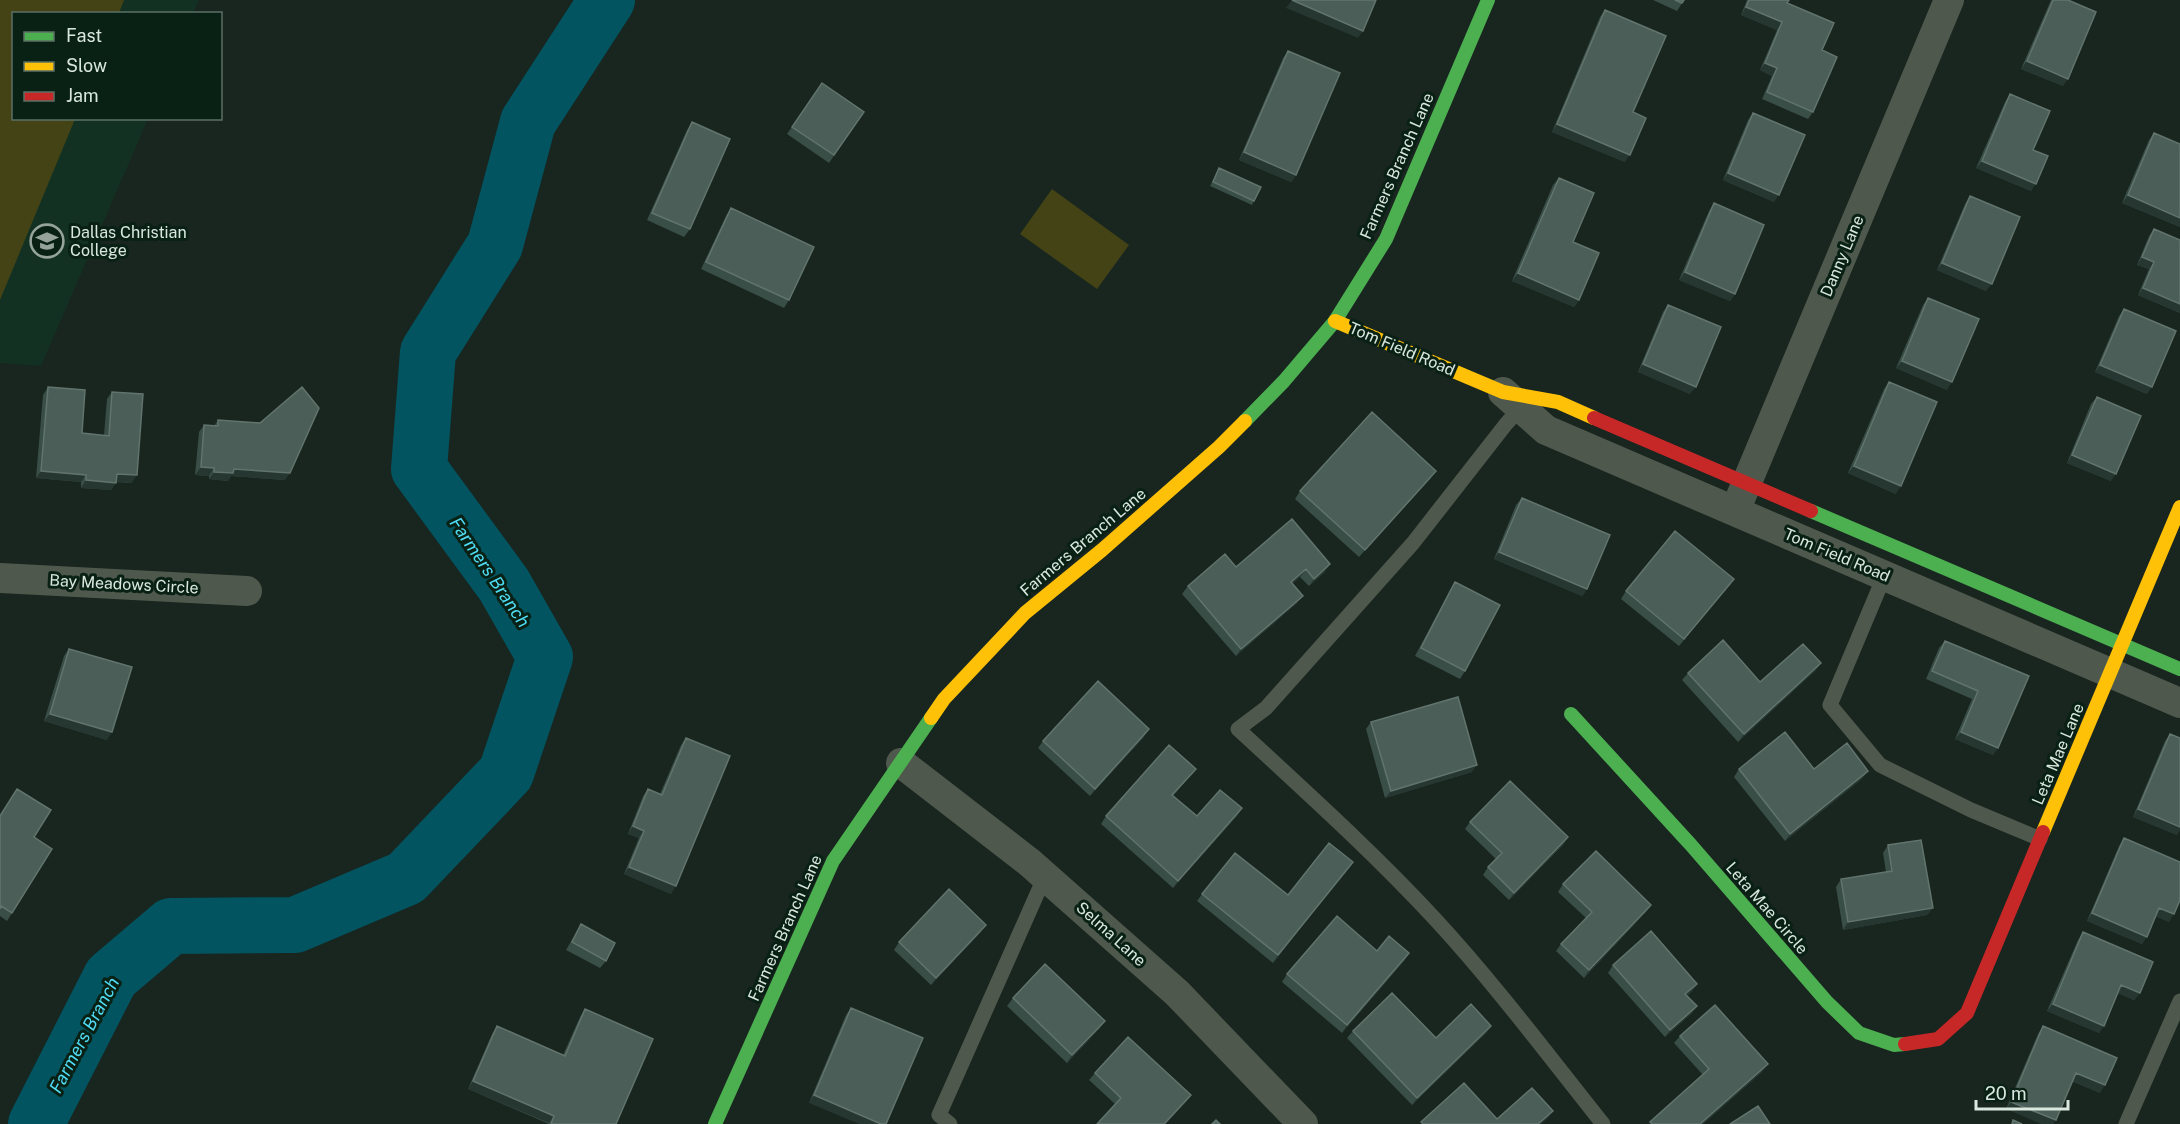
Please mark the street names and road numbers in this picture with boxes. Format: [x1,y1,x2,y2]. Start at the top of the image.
street label: Farmers Branch Lane [1356,90,1438,242]
street label: Danny Lane [1816,212,1868,300]
street label: Tom Field Road [1346,318,1458,380]
street label: Farmers Branch Lane [1016,484,1150,600]
street label: Tom Field Road [1781,524,1893,586]
street label: Bay Meadows Circle [49,571,199,597]
street label: Leta Mae Lane [2028,700,2088,808]
street label: Farmers Branch Lane [744,852,826,1004]
street label: Leta Mae Circle [1722,858,1812,958]
street label: Selma Lane [1072,898,1150,970]

